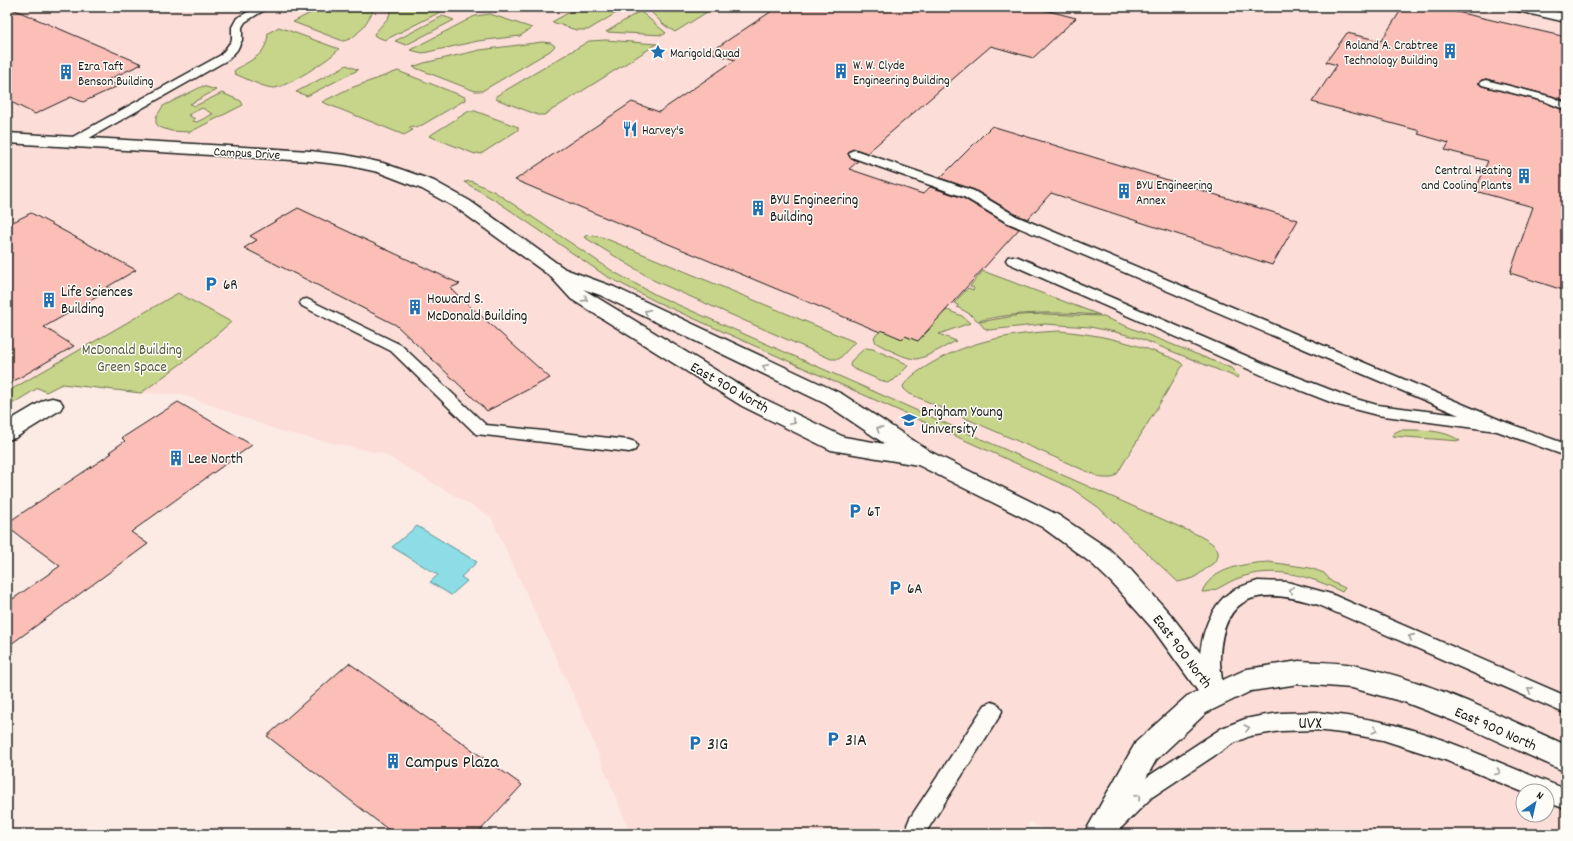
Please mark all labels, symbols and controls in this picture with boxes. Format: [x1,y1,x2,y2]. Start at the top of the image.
place label: Roland A. Crabtree Technology Building [1344,37,1438,71]
building icon: Roland A. Crabtree Technology Building [1441,42,1459,60]
place icon: Marigold Quad [649,43,667,61]
place label: Marigold Quad [670,45,740,64]
place label: W. W. Clyde Engineering Building [853,57,950,91]
place label: Ezra Taft Benson Building [78,58,154,92]
building icon: W. W. Clyde Engineering Building [832,62,850,80]
building icon: Ezra Taft Benson Building [57,63,75,81]
restaurant icon: Harvey's [621,120,639,138]
place label: Harvey's [642,122,684,141]
street label: Campus Drive [213,143,281,166]
place label: Central Heating and Cooling Plants [1421,162,1512,196]
building icon: Central Heating and Cooling Plants [1515,167,1533,185]
place label: BYU Engineering Annex [1136,177,1213,211]
building icon: BYU Engineering Annex [1115,182,1133,200]
place label: BYU Engineering Building [770,190,858,229]
building icon: BYU Engineering Building [749,199,767,217]
parking icon: 6R [202,275,220,293]
place label: 6R [223,275,238,297]
place label: Life Sciences Building [61,282,133,321]
place label: Howard S. McDonald Building [427,289,527,328]
building icon: Life Sciences Building [40,291,58,309]
one-way arrow [581,295,588,302]
building icon: Howard S. McDonald Building [406,298,424,316]
one-way arrow [644,309,652,316]
park label: McDonald Building Green Space [82,340,182,379]
street label: East 900 North [685,357,773,420]
one-way arrow [762,364,769,372]
place label: Brigham Young University [921,402,1003,441]
school or university icon: Brigham Young University [900,411,918,429]
one-way arrow [789,417,796,425]
one-way arrow [876,426,883,434]
building icon: Lee North [167,449,185,467]
place label: Lee North [188,449,243,471]
parking icon: 6T [846,502,864,520]
place label: 6T [867,502,880,524]
parking icon: 6A [886,579,904,597]
place label: 6A [907,579,923,601]
one-way arrow [1287,586,1294,595]
street label: East 900 North [1146,611,1217,694]
one-way arrow [1408,634,1416,642]
one-way arrow [1527,686,1534,694]
street label: East 900 North [1451,702,1540,758]
street label: UVX [1298,712,1322,737]
one-way arrow [1243,724,1250,733]
one-way arrow [1372,726,1379,734]
place label: 31A [845,729,867,754]
parking icon: 31A [824,730,842,748]
place label: 31G [707,733,728,758]
parking icon: 31G [686,734,704,752]
place label: Campus Plaza [405,751,499,776]
building icon: Campus Plaza [384,752,402,770]
one-way arrow [1495,768,1502,776]
north arrow [1515,783,1555,823]
text: N [1533,788,1547,805]
one-way arrow [1133,794,1141,802]

